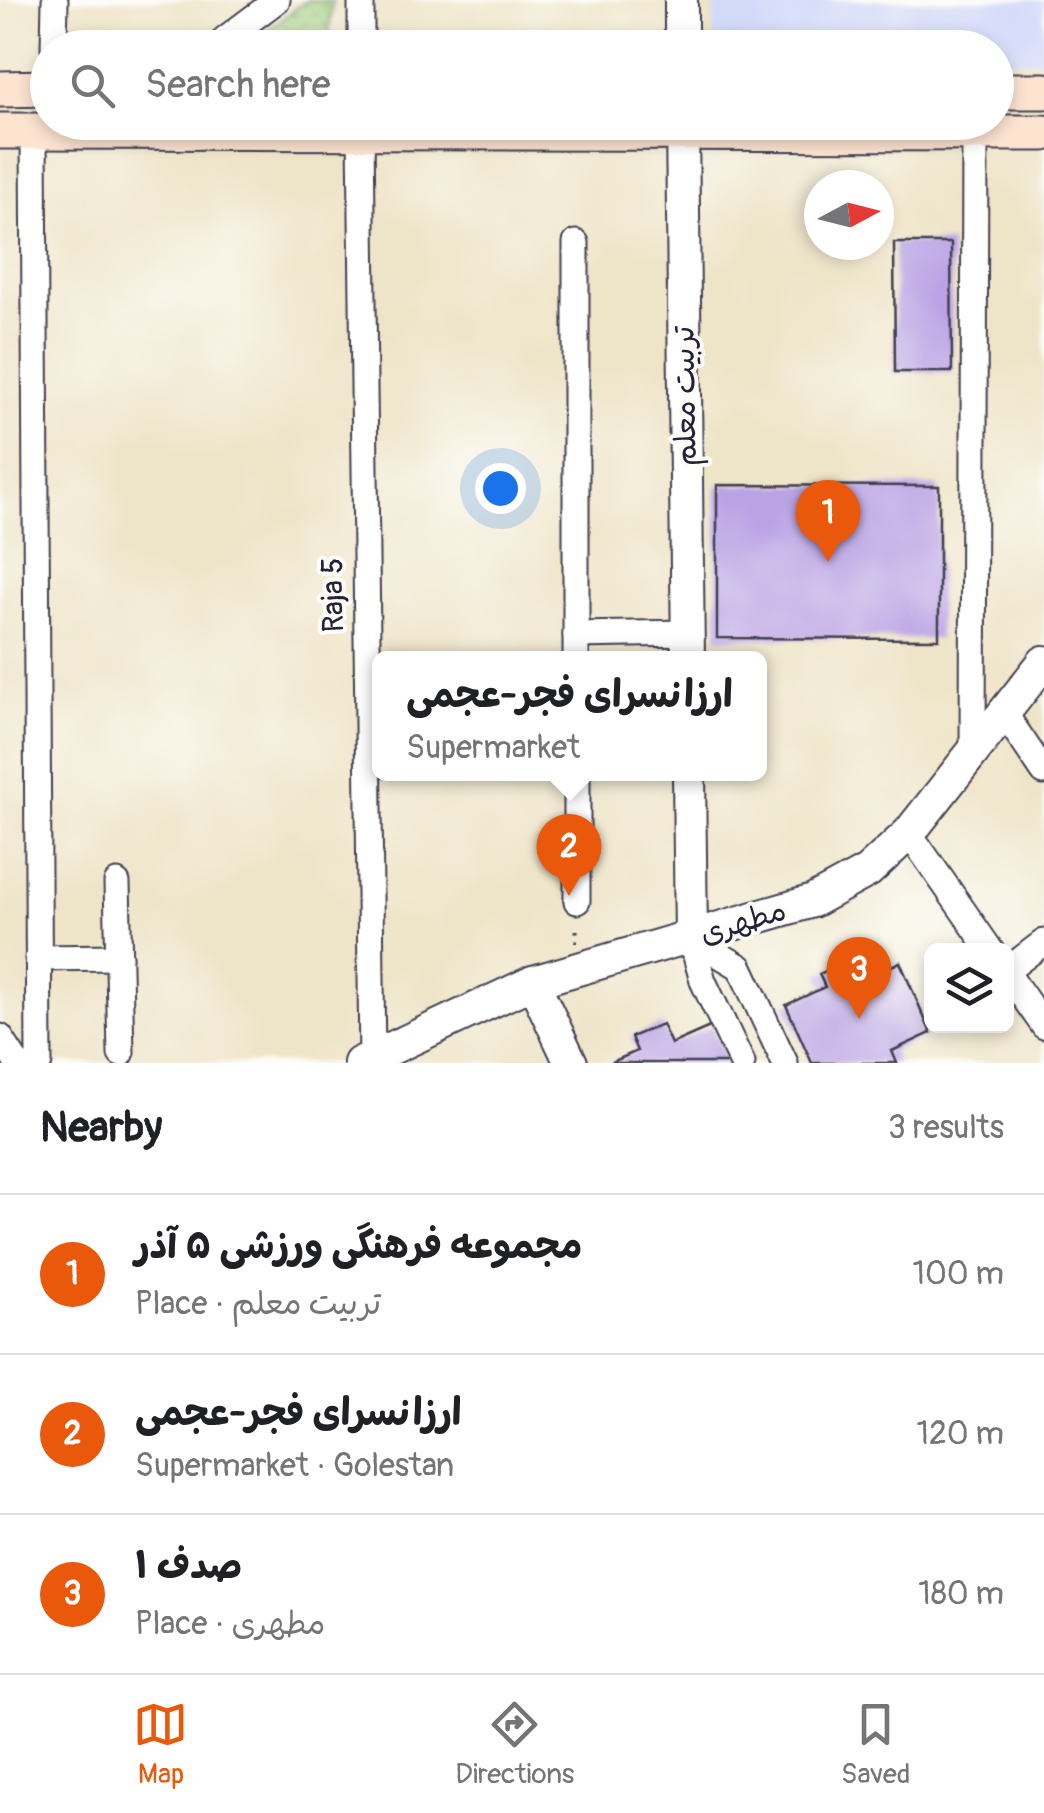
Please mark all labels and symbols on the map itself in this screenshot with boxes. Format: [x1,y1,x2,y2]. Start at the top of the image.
north arrow [804,170,894,260]
street label: تربیت معلم [665,325,708,467]
your location [475,463,526,514]
pin: 1 [796,480,860,562]
street label: Raja 5 [314,557,352,633]
pin: 2 [536,814,602,896]
street label: مطهری [695,891,791,953]
pin: 3 [826,936,892,1019]

